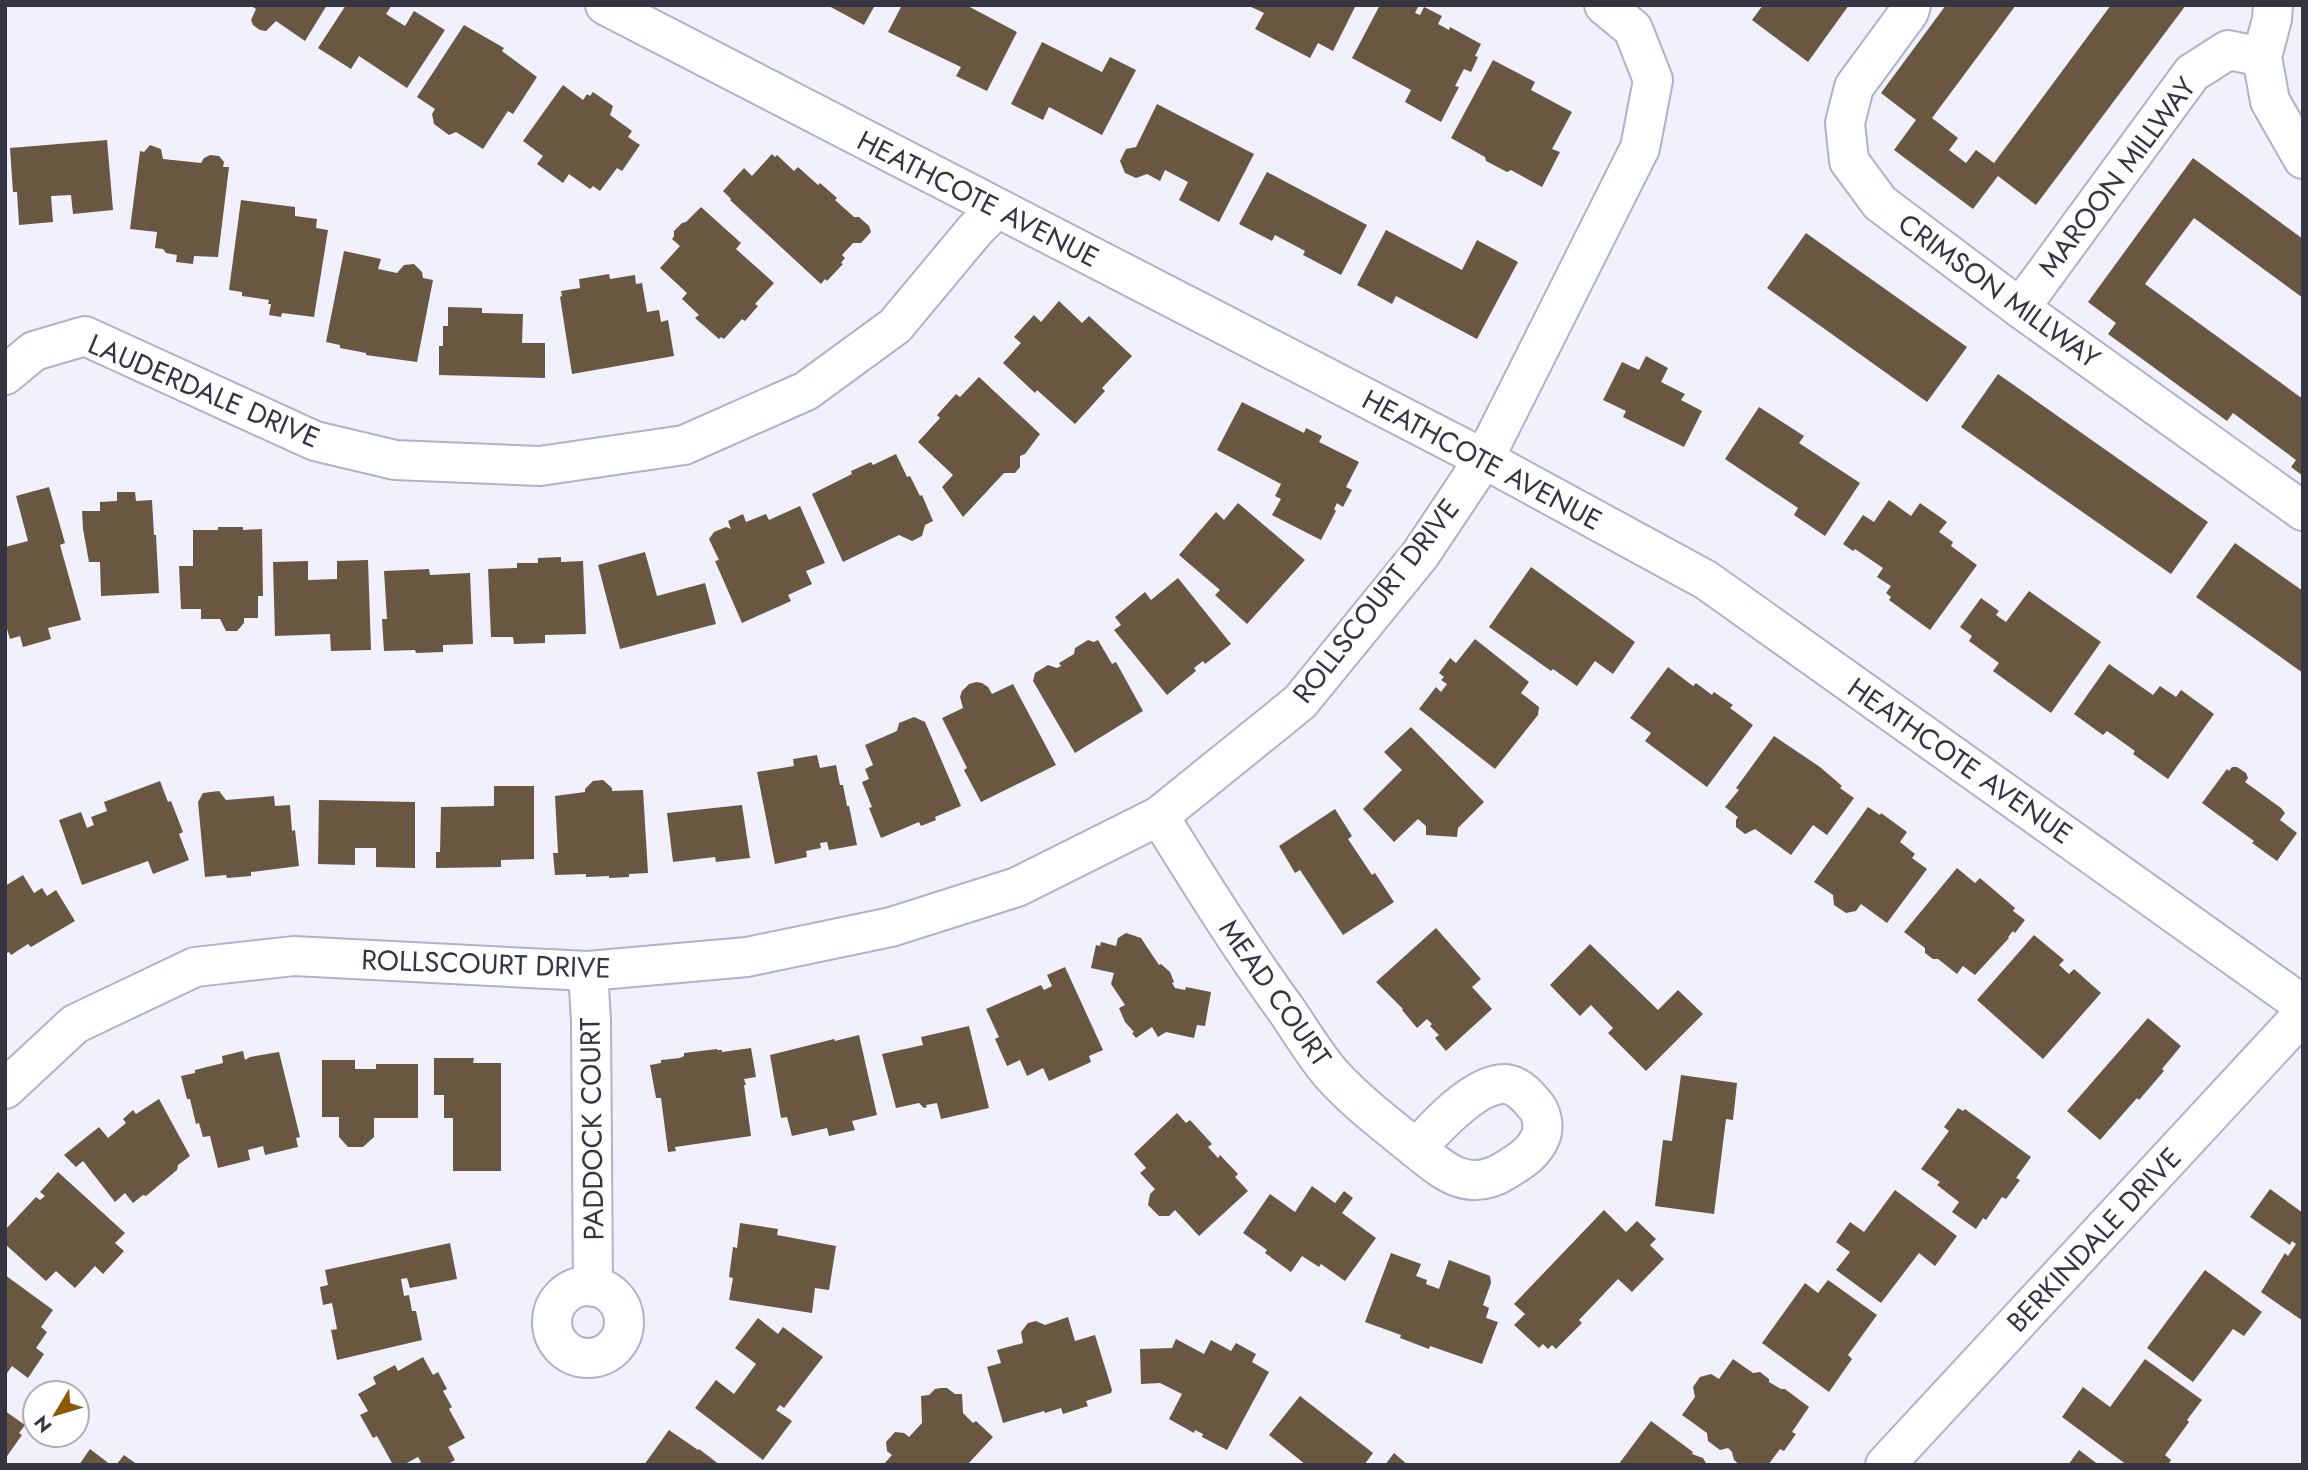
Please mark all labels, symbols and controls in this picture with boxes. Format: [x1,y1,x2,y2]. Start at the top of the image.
street label: MAROON MILLWAY [2028,68,2206,285]
street label: HEATHCOTE AVENUE [850,120,1106,278]
street label: CRIMSON MILLWAY [1889,204,2109,379]
street label: LAUDERDALE DRIVE [82,324,326,458]
street label: HEATHCOTE AVENUE [1355,379,1609,541]
street label: ROLLSCOURT DRIVE [1283,490,1469,712]
street label: HEATHCOTE AVENUE [1839,668,2081,854]
street label: MEAD COURT [1209,911,1341,1075]
street label: ROLLSCOURT DRIVE [360,939,612,989]
street label: PADDOCK COURT [570,1017,614,1241]
street label: BERKINDALE DRIVE [1997,1138,2191,1342]
north arrow [21,1379,91,1449]
text: N [28,1410,58,1438]

